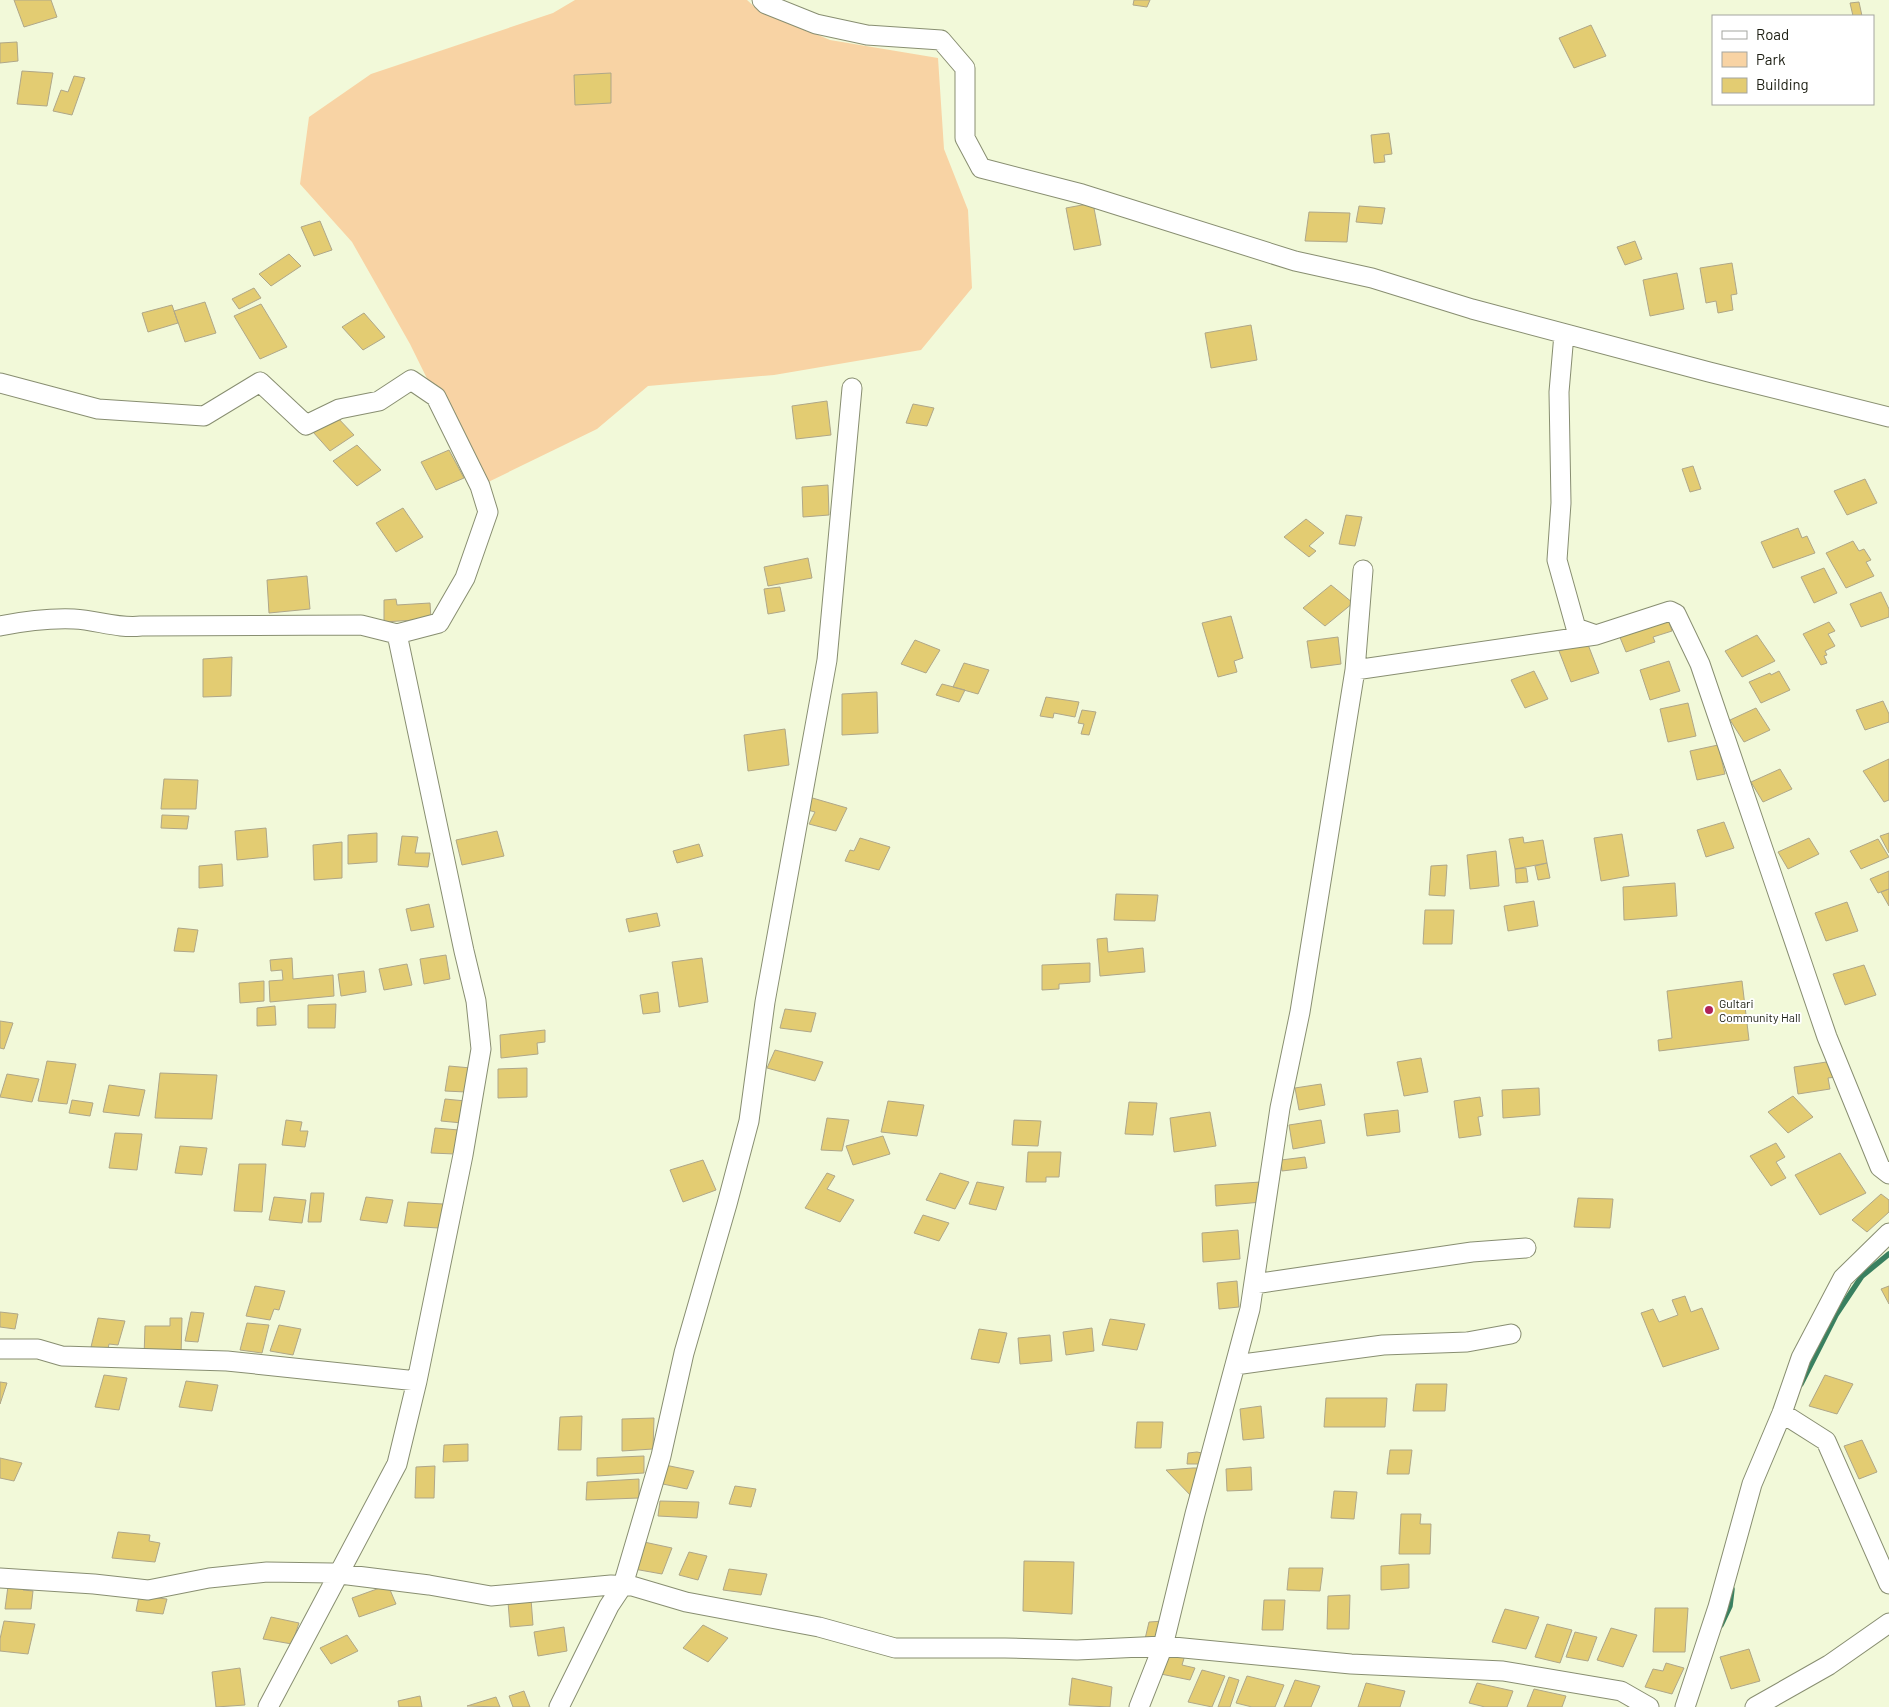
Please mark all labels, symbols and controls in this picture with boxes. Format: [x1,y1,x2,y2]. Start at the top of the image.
legend [1712,15,1874,105]
text: Road [1756,25,1789,43]
text: Park [1756,50,1786,68]
text: Building [1756,75,1809,93]
place label: Gultari Community Hall [1719,996,1800,1024]
marker: Gultari Community Hall [1703,1004,1715,1016]

